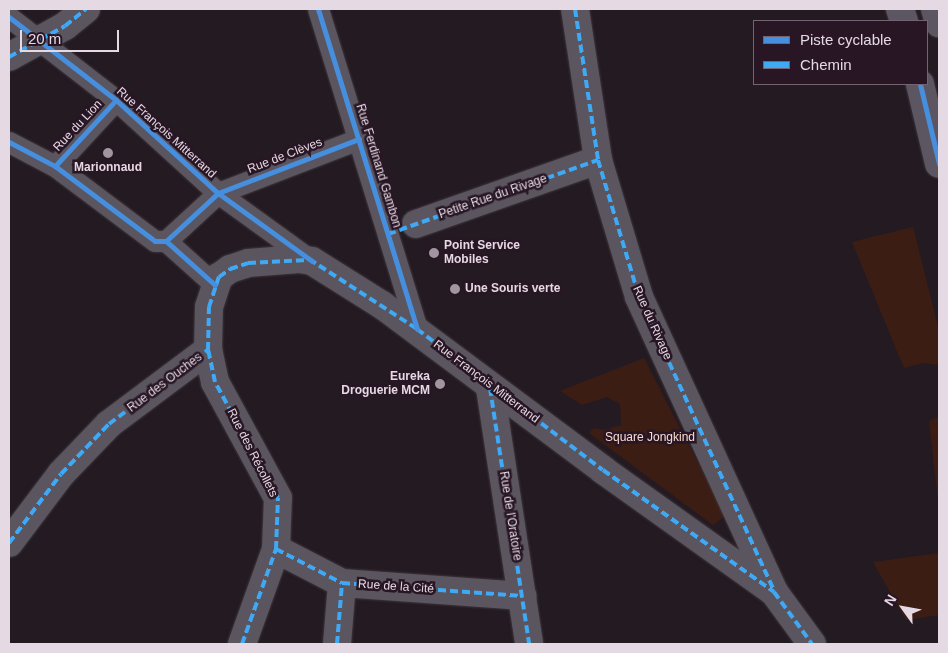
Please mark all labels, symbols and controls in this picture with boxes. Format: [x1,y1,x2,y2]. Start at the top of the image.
scale bar [22,20,121,52]
legend [753,20,928,85]
text: 20 m [28,30,61,47]
text: Piste cyclable [800,31,892,48]
text: Chemin [800,56,852,73]
street label: Rue François Mitterrand [113,85,219,181]
street label: Rue du Lion [51,97,105,155]
street label: Rue Ferdinand Gambon [352,102,404,230]
street label: Rue de Clèves [246,135,324,177]
marker: Marionnaud [102,147,114,159]
place label: Marionnaud [74,161,142,175]
street label: Petite Rue du Rivage [437,172,549,222]
place label: Point Service Mobiles [444,239,520,267]
marker: Point Service Mobiles [428,247,440,259]
place label: Une Souris verte [465,282,560,296]
marker: Une Souris verte [449,283,461,295]
street label: Rue du Rivage [629,284,675,362]
street label: Rue François Mitterrand [430,338,542,426]
street label: Rue des Ouches [125,350,205,416]
place label: Eureka Droguerie MCM [341,370,430,398]
marker: Eureka Droguerie MCM [434,378,446,390]
street label: Rue des Récollets [223,406,281,500]
park label: Square Jongkind [605,431,695,445]
street label: Rue de l'Oratoire [496,470,524,562]
street label: Rue de la Cité [358,577,434,597]
north arrow [878,583,928,633]
text: N [881,592,900,609]

